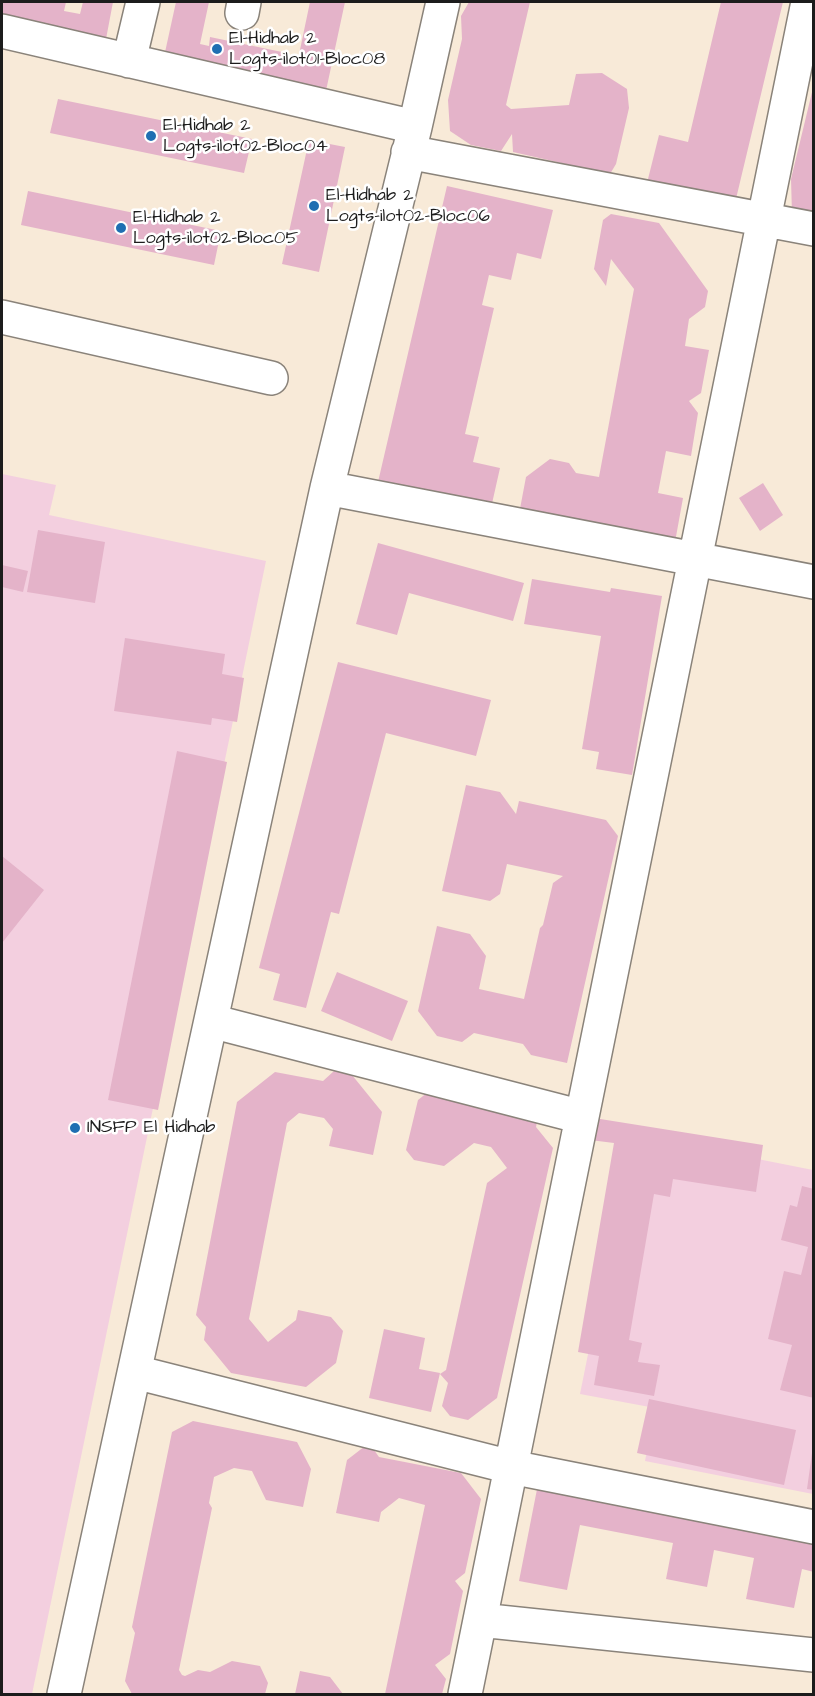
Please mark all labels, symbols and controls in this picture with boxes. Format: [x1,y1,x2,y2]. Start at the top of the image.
place label: El-Hidhab 2 Logts-ilot01-Bloc08 [229,28,385,70]
marker: El-Hidhab 2 Logts-ilot01-Bloc08 [210,42,224,56]
place label: El-Hidhab 2 Logts-ilot02-Bloc04 [163,115,328,158]
marker: El-Hidhab 2 Logts-ilot02-Bloc04 [144,129,158,143]
place label: El-Hidhab 2 Logts-ilot02-Bloc06 [326,185,490,228]
marker: El-Hidhab 2 Logts-ilot02-Bloc06 [307,199,321,213]
place label: El-Hidhab 2 Logts-ilot02-Bloc05 [133,207,298,250]
marker: El-Hidhab 2 Logts-ilot02-Bloc05 [114,221,128,235]
place label: INSFP El Hidhab [87,1117,215,1139]
marker: INSFP El Hidhab [68,1121,82,1135]

